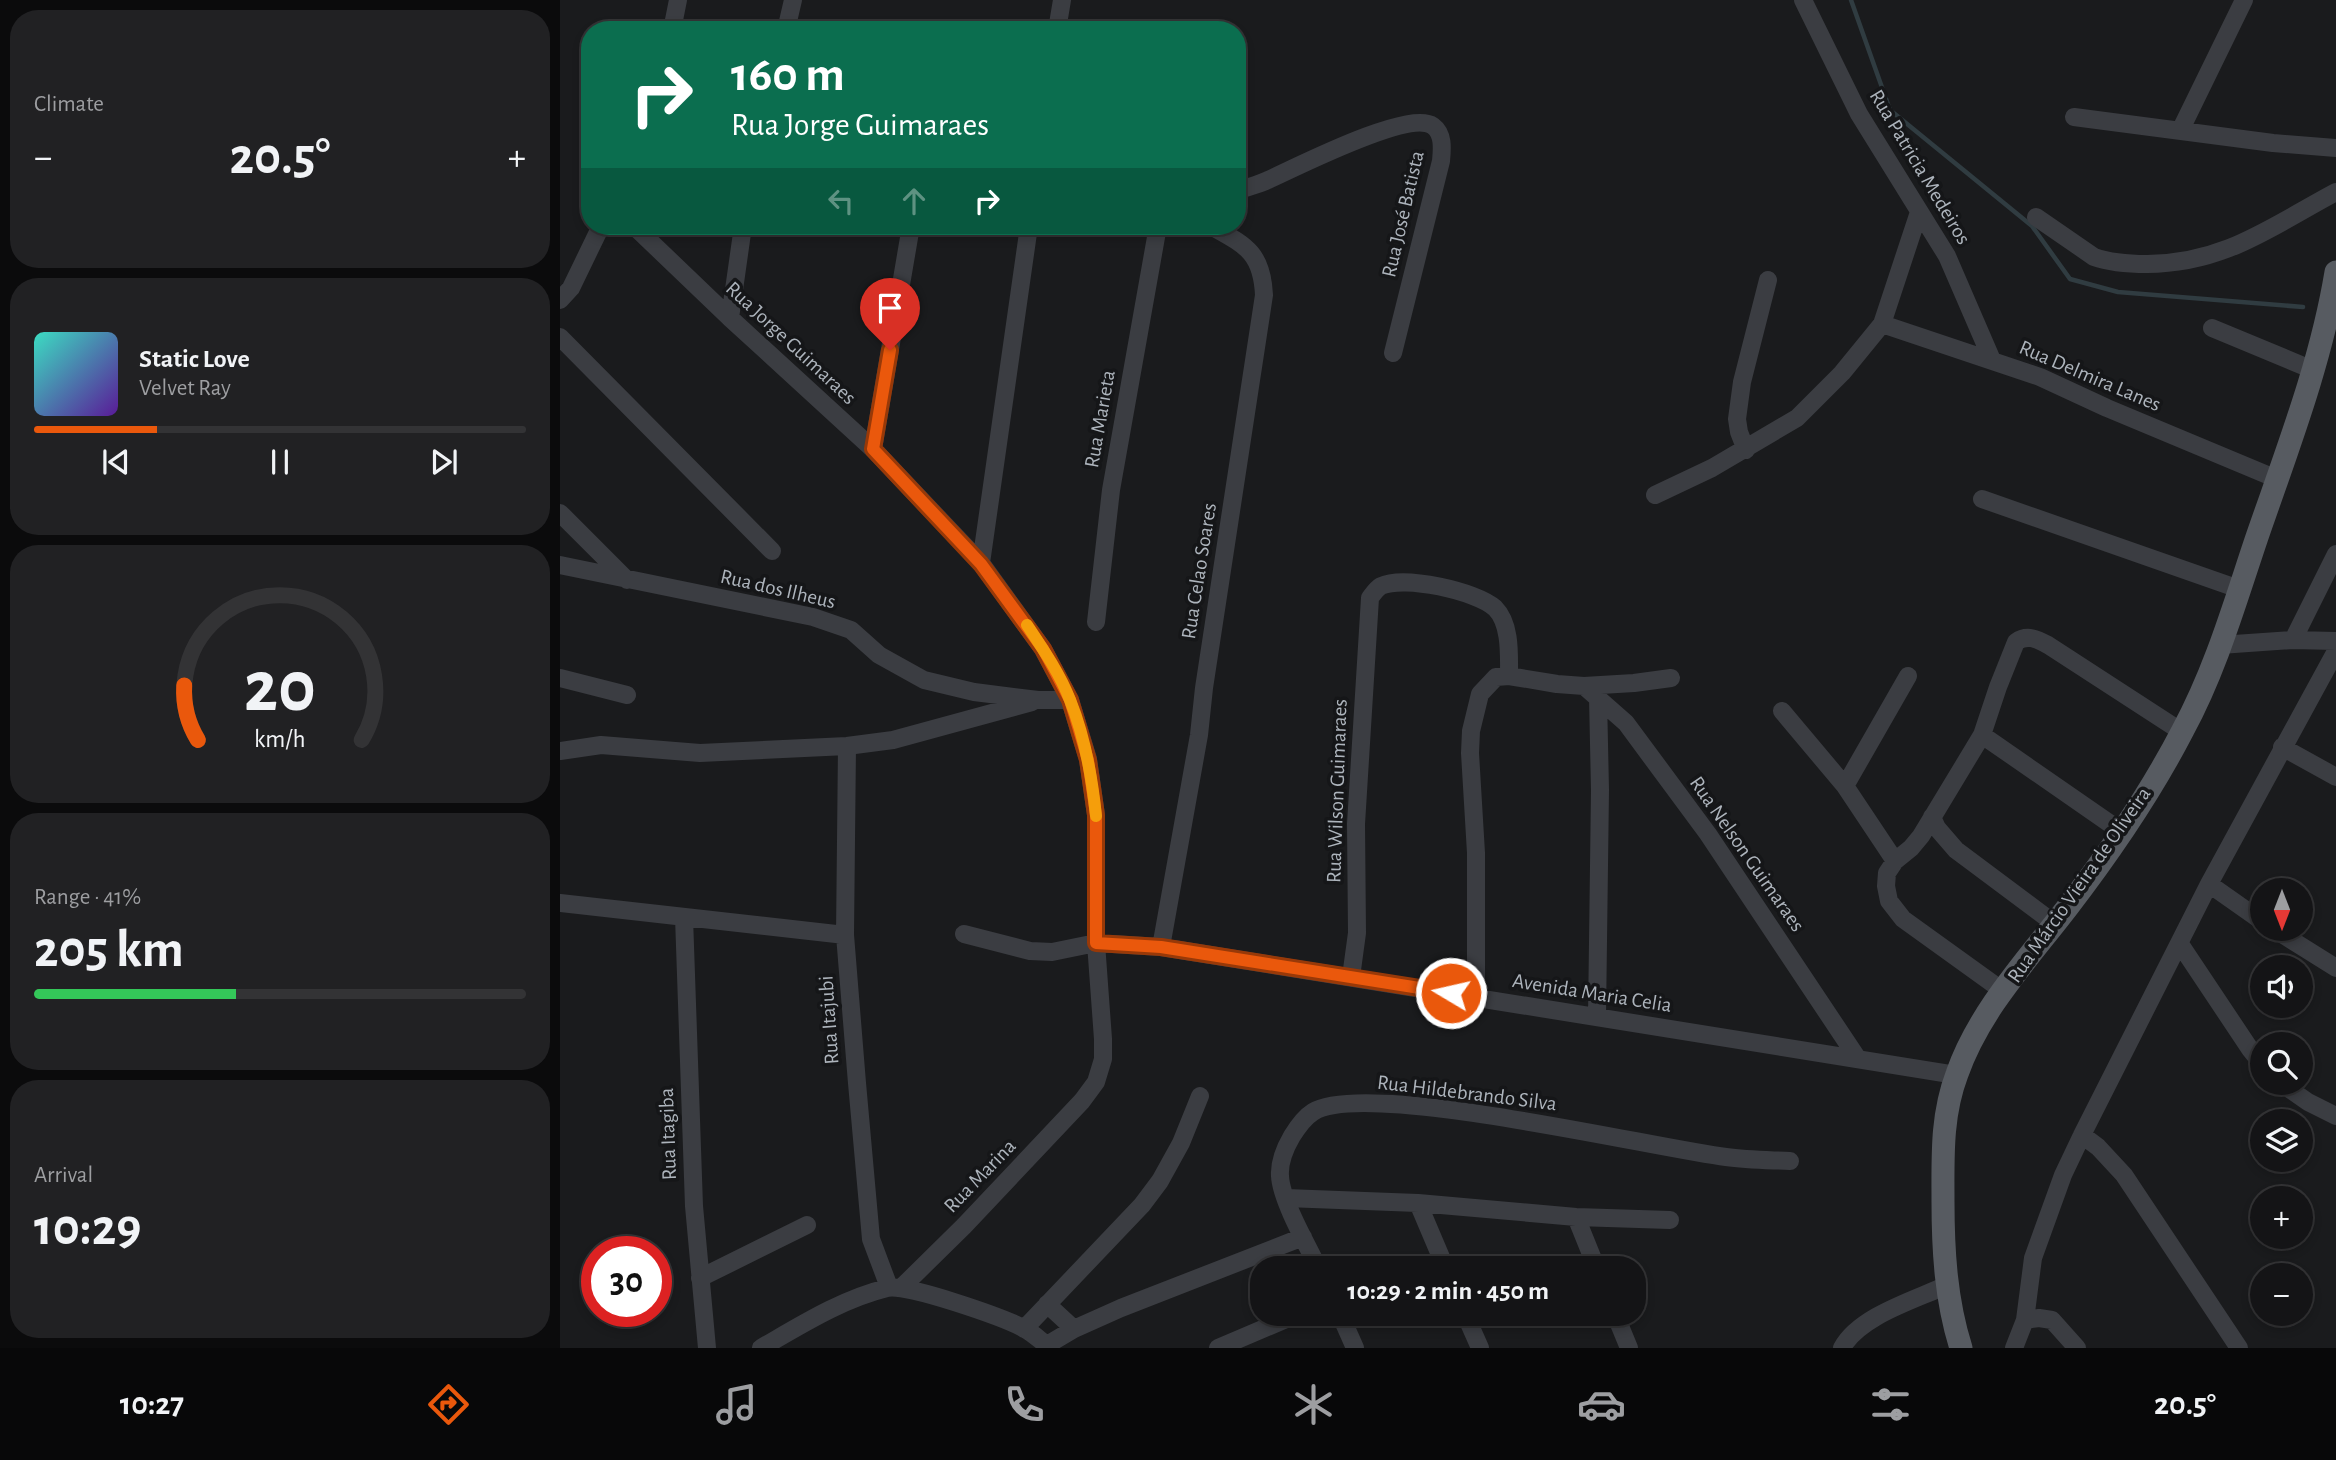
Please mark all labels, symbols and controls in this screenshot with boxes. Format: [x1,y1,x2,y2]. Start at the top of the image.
icon: right [616,49,707,140]
text: 160 m [731,51,845,100]
street label: Rua Patricia Medeiros [1866,86,1974,248]
text: Climate [34,93,104,116]
text: Rua Jorge Guimaraes [731,109,989,141]
text: 20.5° [229,131,331,183]
text: − [34,139,52,177]
text: + [508,139,526,177]
street label: Rua José Batista [1378,148,1428,279]
icon: left [822,182,860,220]
icon: ahead [895,182,933,220]
icon: right [968,182,1006,220]
street label: Rua Jorge Guimaraes [722,278,860,408]
pin [860,278,920,350]
icon: arrive [871,289,909,327]
street label: Rua Delmira Lanes [2016,337,2164,415]
text: Static Love [139,346,250,372]
street label: Rua Marieta [1081,368,1119,470]
text: Velvet Ray [139,377,231,400]
icon: previous [97,443,135,481]
icon: pause [261,443,299,481]
icon: next [425,443,463,481]
street label: Rua Celao Soares [1178,501,1220,641]
street label: Rua dos Ilheus [718,566,838,612]
text: 20 [244,652,316,725]
street label: Rua Wilson Guimaraes [1323,699,1351,883]
text: km/h [254,727,306,752]
street label: Rua Nelson Guimaraes [1686,773,1808,935]
street label: Rua Márcio Vieira de Oliveira [2003,783,2155,987]
north arrow [2250,878,2314,942]
map controls [2250,878,2313,1326]
text: Range · 41% [34,886,141,909]
text: 205 km [34,924,184,976]
button: sound [2250,955,2313,1018]
position arrow [1414,956,1488,1030]
street label: Avenida Maria Celia [1511,970,1673,1016]
street label: Rua Itajubi [815,975,843,1065]
button: search [2250,1032,2313,1095]
street label: Rua Hildebrando Silva [1376,1072,1558,1114]
street label: Rua Itagiba [656,1087,680,1181]
button: layers [2250,1109,2313,1172]
street label: Rua Marina [940,1135,1020,1217]
text: Arrival [34,1164,93,1187]
button: + [2250,1186,2313,1249]
text: 10:29 [34,1202,141,1254]
speed limit sign: 30 [581,1236,672,1327]
button: − [2250,1263,2313,1326]
text: 10:29 · 2 min · 450 m [1347,1278,1549,1304]
icon: directions [424,1380,473,1429]
icon: music [712,1380,761,1429]
icon: phone [1000,1380,1049,1429]
icon: climate [1289,1380,1338,1429]
icon: car [1577,1380,1626,1429]
icon: filters [1866,1380,1915,1429]
text: 10:27 [120,1388,184,1420]
text: 20.5° [2154,1388,2216,1420]

